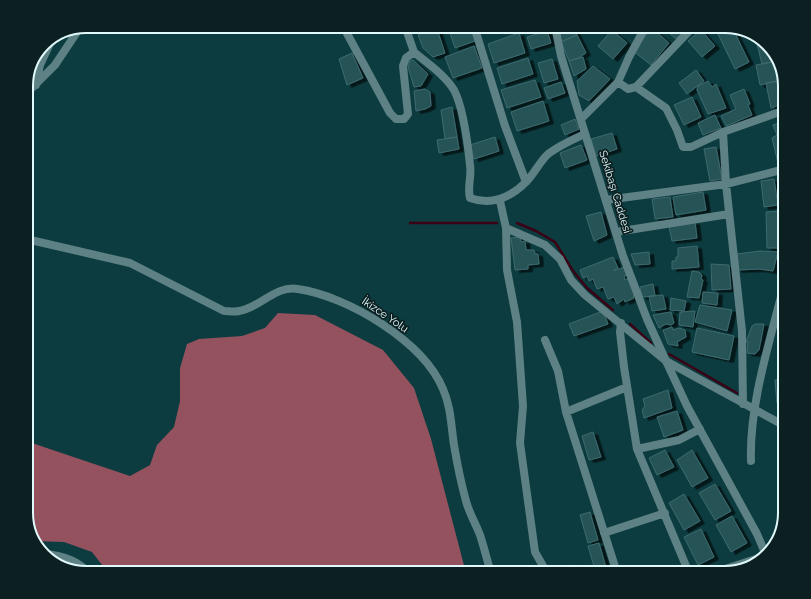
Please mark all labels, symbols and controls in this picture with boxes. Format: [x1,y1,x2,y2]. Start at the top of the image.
street label: Sekibaşı Caddesi [596,149,634,235]
street label: İkizce Yolu [359,295,411,335]

